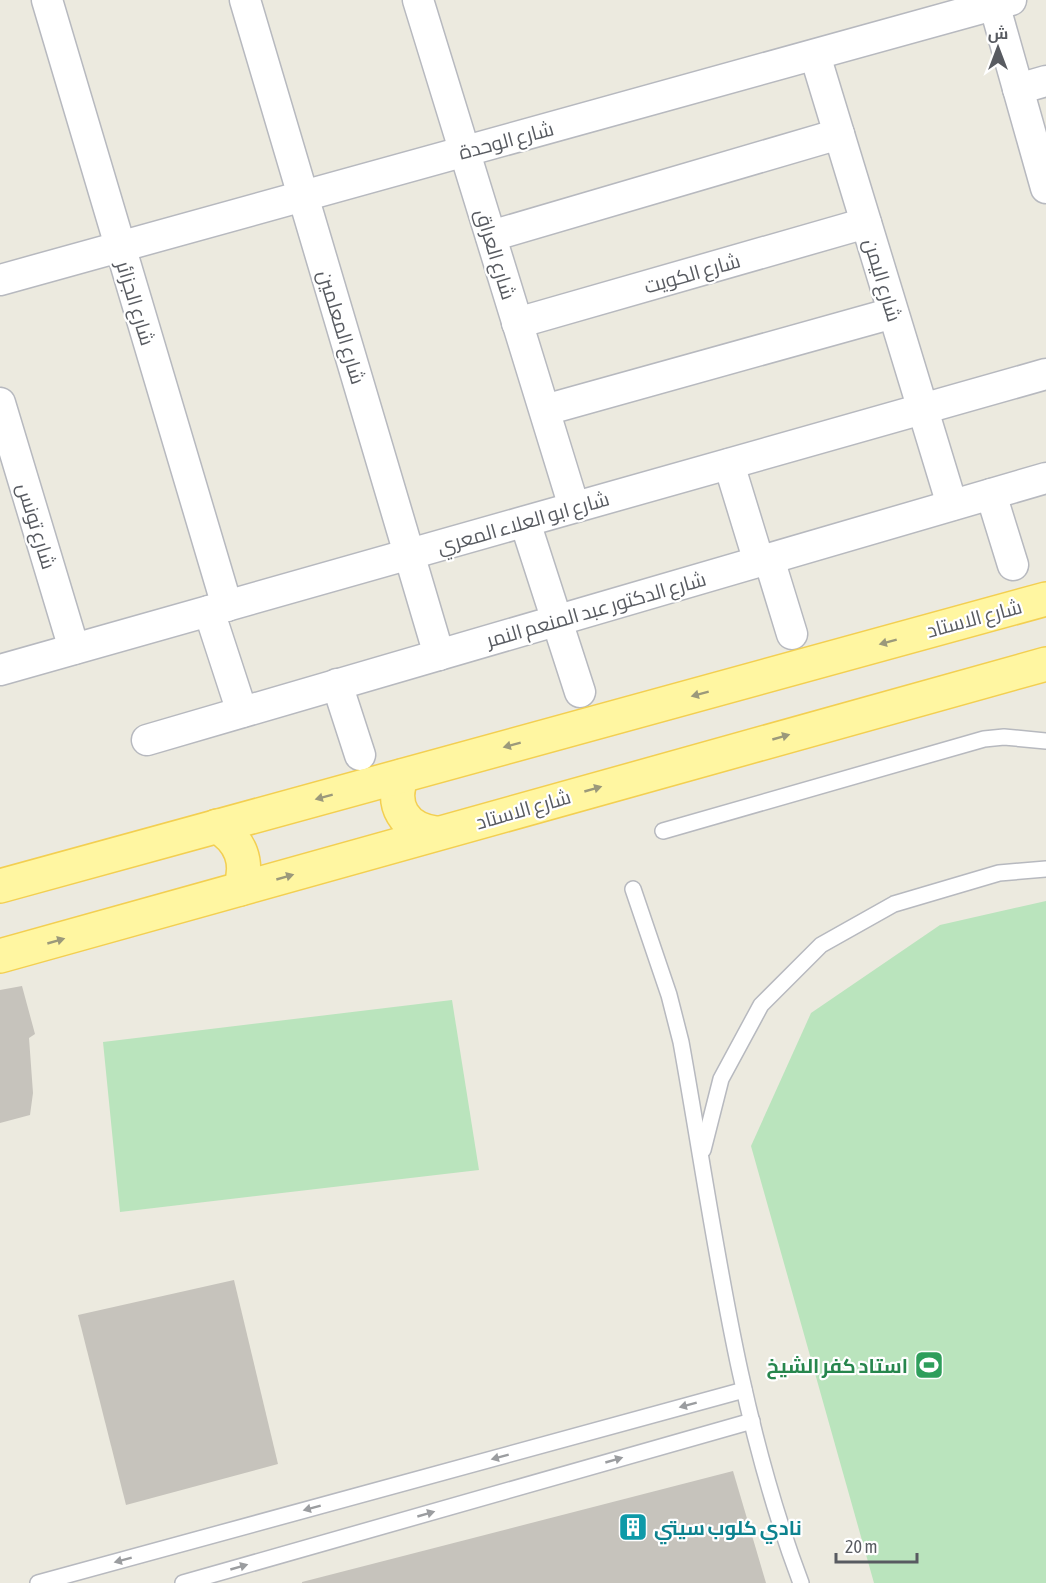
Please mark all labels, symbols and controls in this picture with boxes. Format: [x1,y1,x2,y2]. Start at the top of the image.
north arrow [968,18,1028,78]
text: ش [988,24,1008,43]
street label: شارع الوحدة [456,116,557,167]
street label: شارع العراق [468,206,521,303]
street label: شارع اليمن [857,236,907,325]
street label: شارع الكويت [641,248,743,301]
street label: شارع الجزائر [109,257,160,349]
street label: شارع المعلمين [311,267,370,388]
street label: شارع تونس [10,480,61,573]
street label: شارع ابو العلاء المعري [434,486,613,562]
street label: شارع الدكتور عبد المنعم النمر [483,567,709,655]
street label: شارع الاستاد [924,594,1025,645]
one-way arrow [879,638,897,647]
one-way arrow [691,689,709,699]
one-way arrow [772,732,790,741]
one-way arrow [503,741,521,750]
street label: شارع الاستاد [473,784,574,836]
one-way arrow [584,784,603,794]
one-way arrow [315,793,333,802]
one-way arrow [276,872,294,881]
one-way arrow [47,935,65,945]
sports icon: استاد كفر الشيخ [913,1349,945,1381]
place label: استاد كفر الشيخ [766,1354,908,1380]
one-way arrow [679,1401,697,1411]
one-way arrow [491,1453,509,1462]
one-way arrow [605,1455,623,1464]
one-way arrow [302,1504,320,1513]
one-way arrow [417,1509,435,1518]
building icon: نادي كلوب سيتي [617,1511,649,1543]
place label: نادي كلوب سيتي [654,1516,802,1545]
scale bar [836,1526,917,1564]
text: 20 m [845,1536,877,1557]
one-way arrow [114,1555,133,1565]
one-way arrow [230,1562,248,1571]

